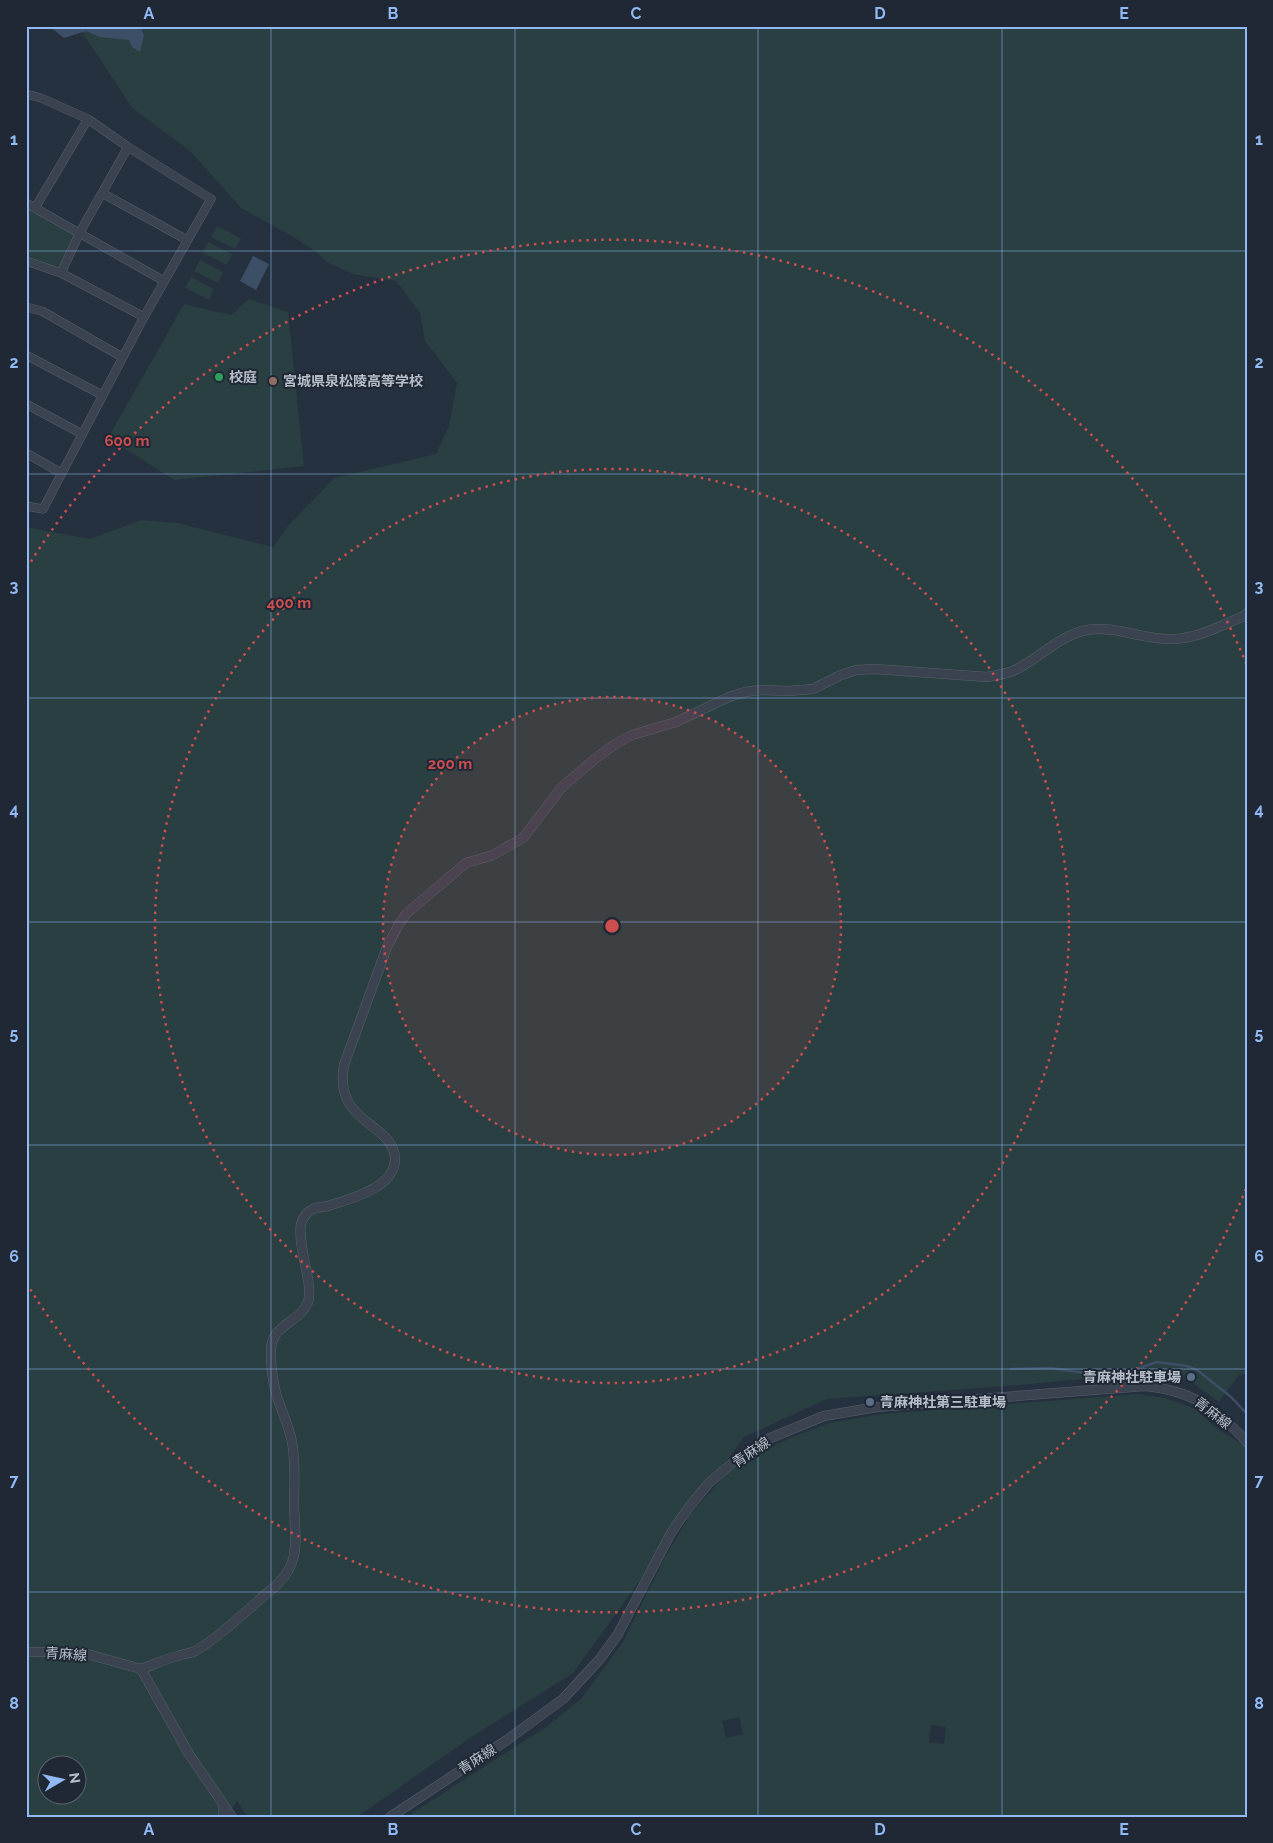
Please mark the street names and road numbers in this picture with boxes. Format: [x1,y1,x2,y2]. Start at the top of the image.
street label: 青麻線 [1192,1394,1234,1432]
street label: 青麻線 [729,1434,773,1470]
street label: 青麻線 [44,1645,88,1663]
street label: 青麻線 [455,1741,499,1777]

